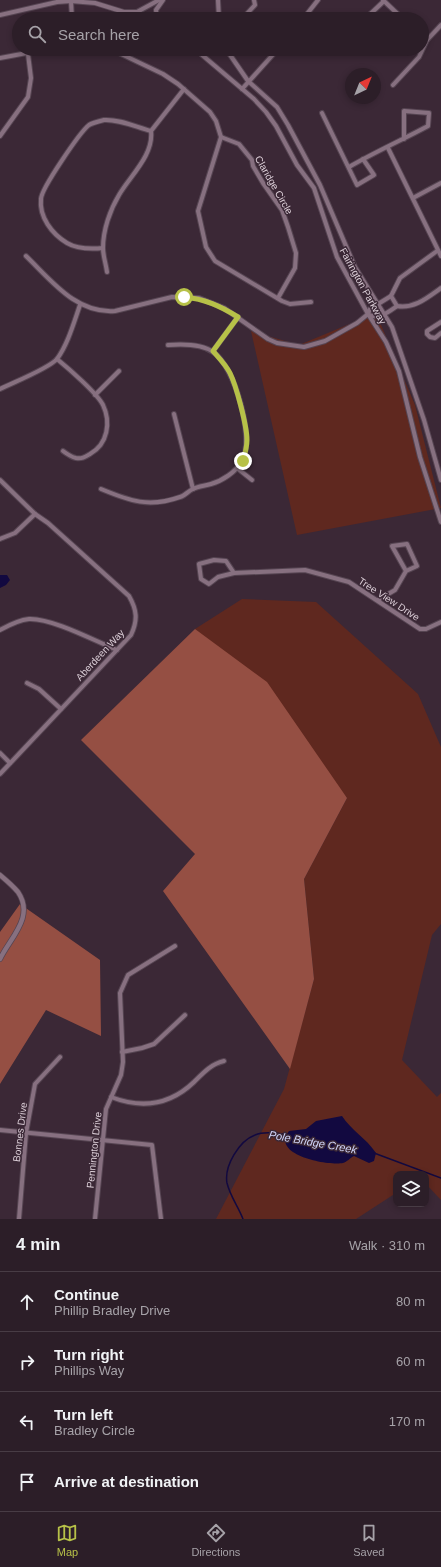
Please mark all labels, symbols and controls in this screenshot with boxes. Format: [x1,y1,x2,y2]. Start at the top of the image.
search box [12,12,429,56]
icon: search [26,23,48,45]
text: Search here [58,26,140,43]
north arrow [345,68,381,104]
street label: Claridge Circle [253,154,295,217]
street label: Fairington Parkway [337,246,389,326]
route start [175,288,193,306]
route end [234,452,252,470]
street label: Tree View Drive [356,575,422,623]
street label: Aberdeen Way [74,627,126,683]
street label: Bonnes Drive [11,1101,29,1162]
street label: Pennington Drive [85,1111,104,1189]
water label: Pole Bridge Creek [268,1128,358,1156]
map controls [393,1171,429,1207]
button: layers [393,1171,429,1207]
text: 4 min [16,1235,60,1254]
text: Walk · 310 m [349,1238,425,1253]
text: Continue [54,1286,119,1303]
icon: ahead [16,1291,38,1313]
text: 80 m [396,1294,425,1309]
text: Phillip Bradley Drive [54,1303,170,1318]
text: Turn right [54,1346,124,1363]
icon: right [16,1351,38,1373]
text: 60 m [396,1354,425,1369]
text: Phillips Way [54,1363,124,1378]
text: Turn left [54,1406,113,1423]
icon: left [16,1411,38,1433]
text: 170 m [389,1414,425,1429]
text: Bradley Circle [54,1423,135,1438]
icon: arrive [16,1471,38,1493]
text: Arrive at destination [54,1473,199,1490]
tab: Map [56,1522,78,1558]
tab: Directions [191,1522,240,1558]
tab: Saved [353,1522,384,1558]

